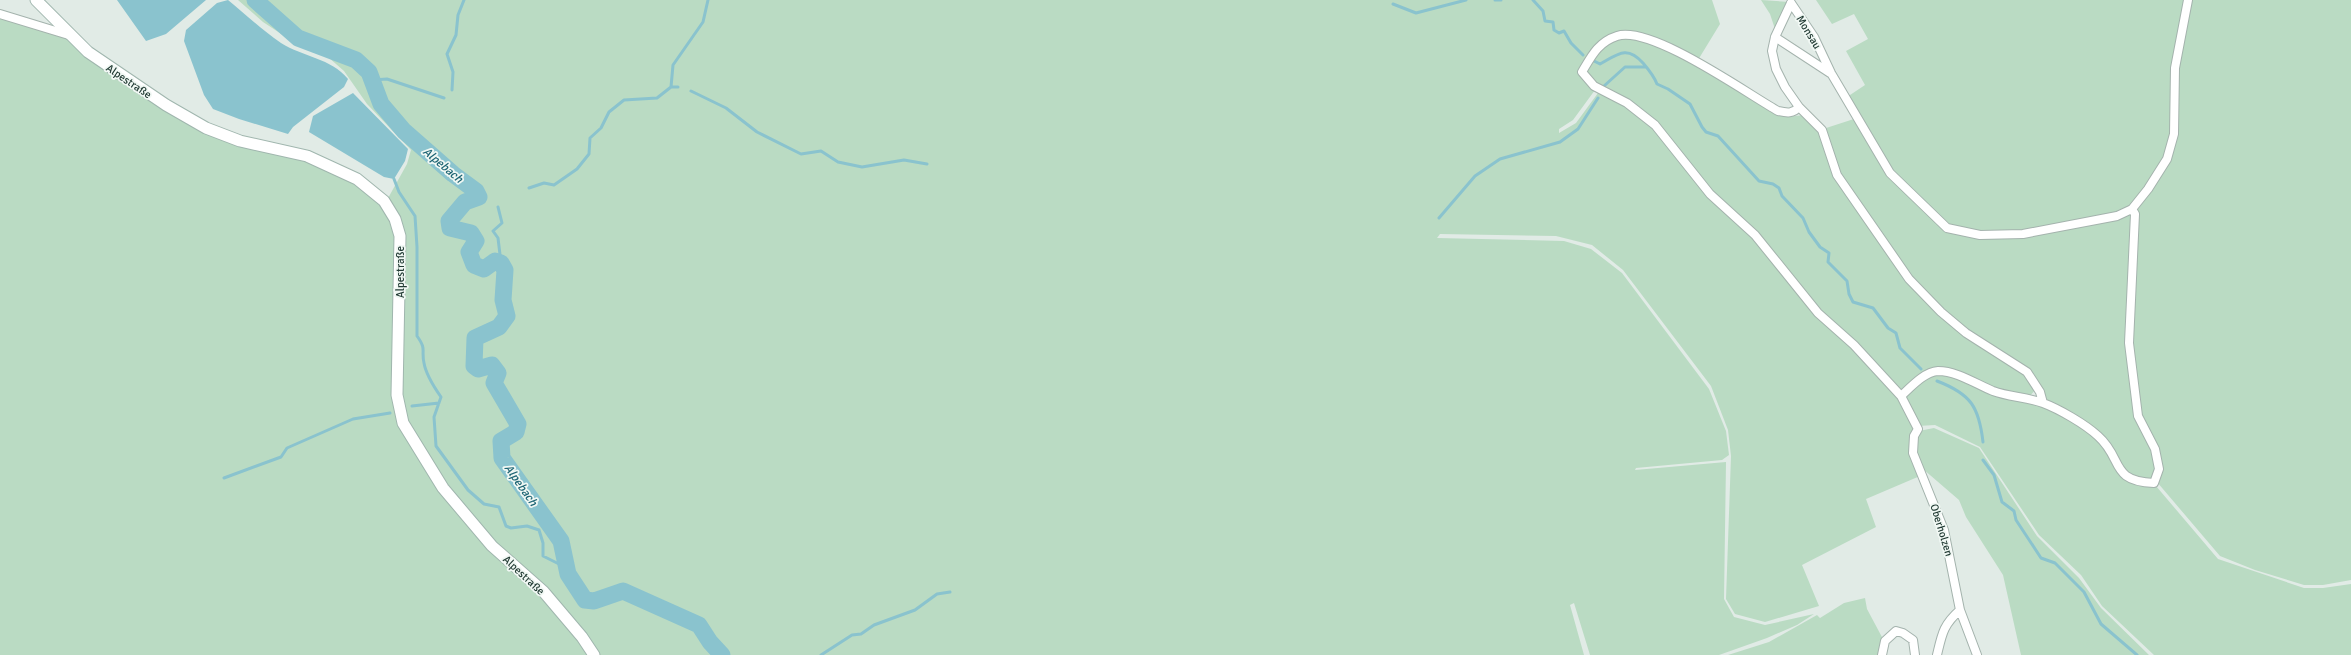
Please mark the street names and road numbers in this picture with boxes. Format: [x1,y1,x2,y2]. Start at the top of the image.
street label: Monsau [1793,13,1824,51]
street label: Alpestraße [104,62,154,101]
street label: Alpestraße [394,246,407,298]
street label: Oberholzen [1927,502,1956,558]
street label: Alpestraße [500,553,547,598]

